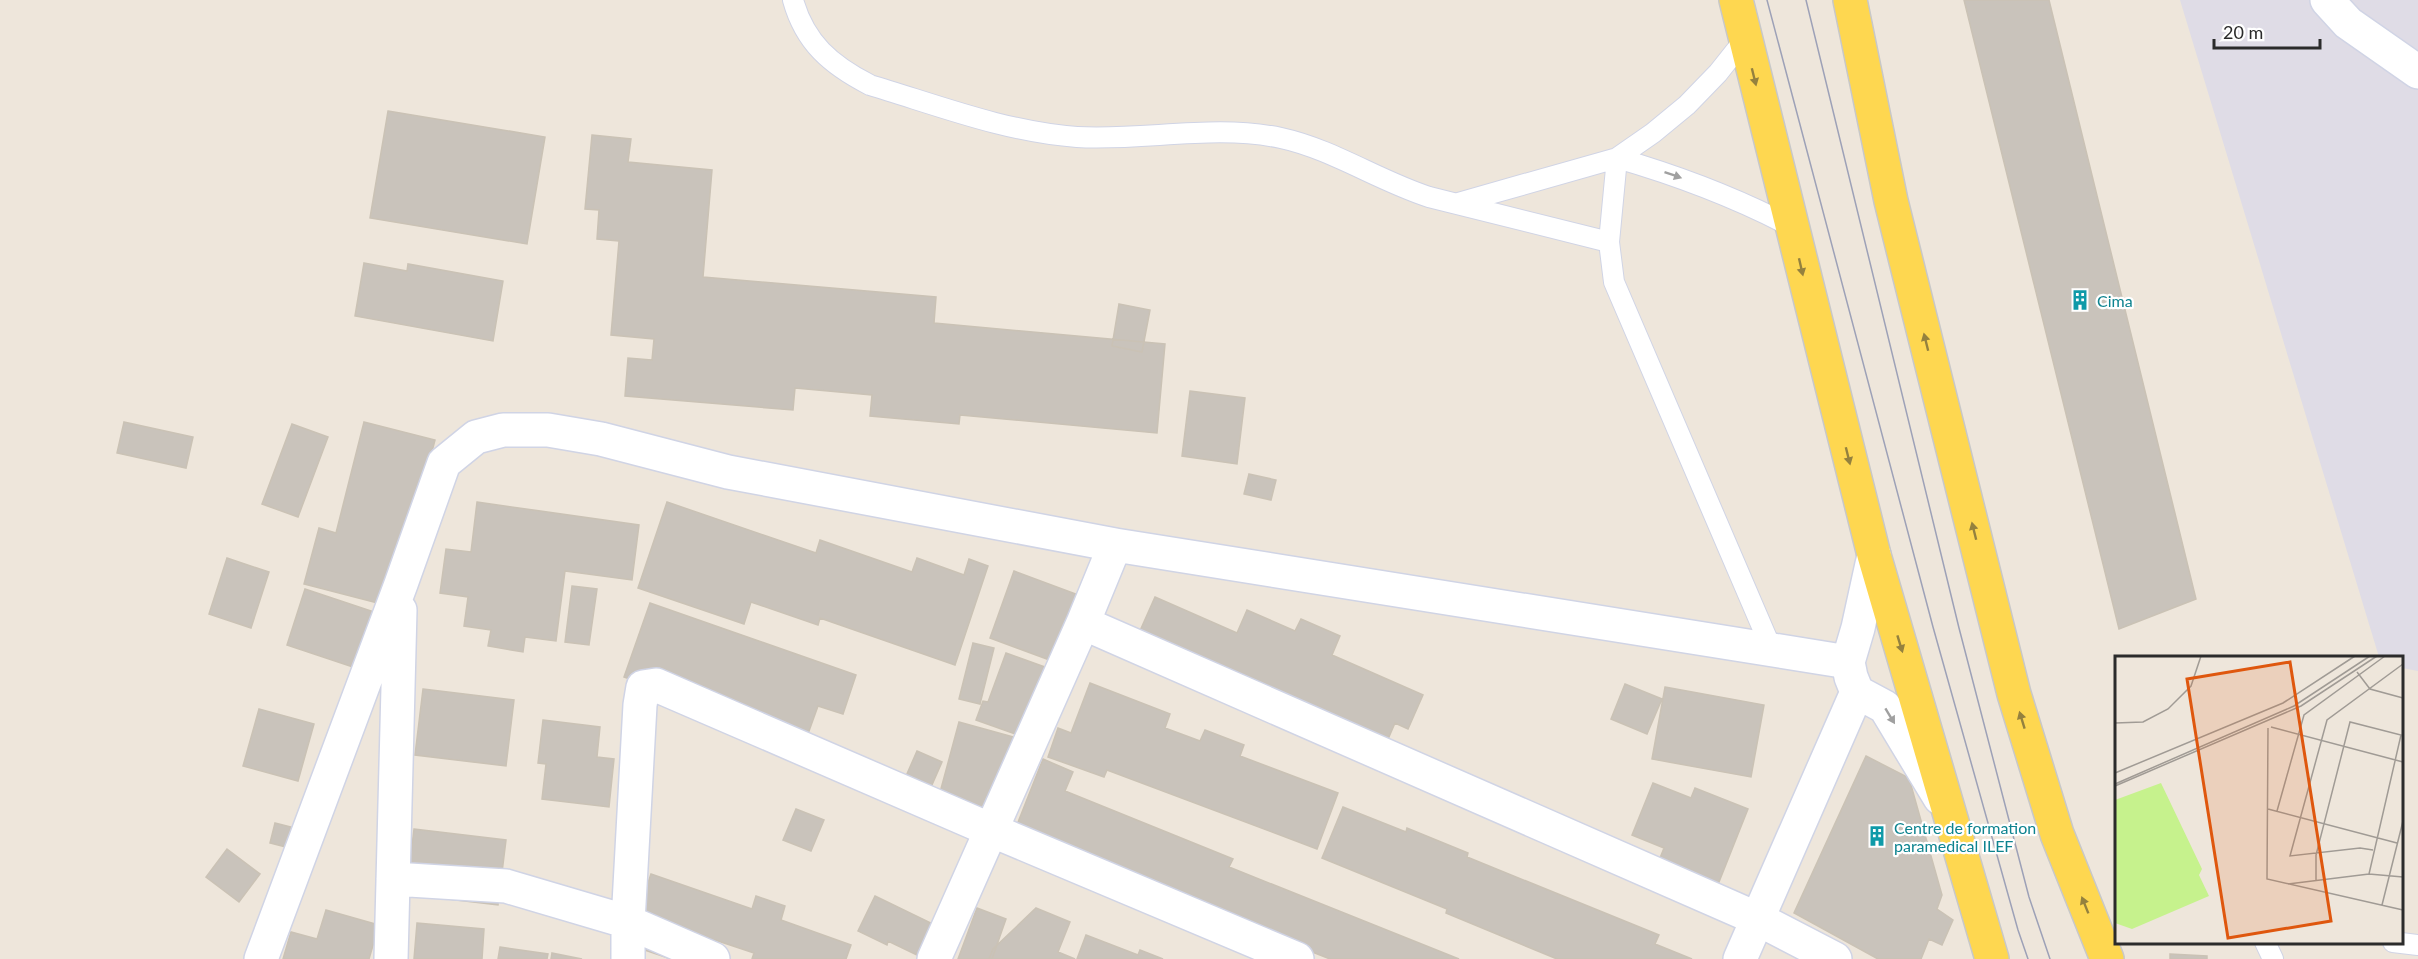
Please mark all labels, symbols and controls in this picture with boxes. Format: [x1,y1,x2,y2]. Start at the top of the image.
scale bar [2214,12,2320,50]
text: 20 m [2223,21,2263,43]
one-way arrow [1750,68,1760,86]
one-way arrow [1664,170,1682,180]
one-way arrow [1797,257,1806,276]
building icon: Cima [2068,288,2092,312]
place label: Cima [2097,291,2133,310]
one-way arrow [1921,333,1931,352]
one-way arrow [1844,447,1854,465]
one-way arrow [1968,522,1978,541]
one-way arrow [1896,635,1905,653]
inset map [2115,656,2403,944]
one-way arrow [1885,708,1896,724]
one-way arrow [2017,711,2026,729]
place label: Centre de formation paramedical ILEF [1894,818,2036,855]
building icon: Centre de formation paramedical ILEF [1865,824,1889,848]
one-way arrow [2080,895,2090,913]

